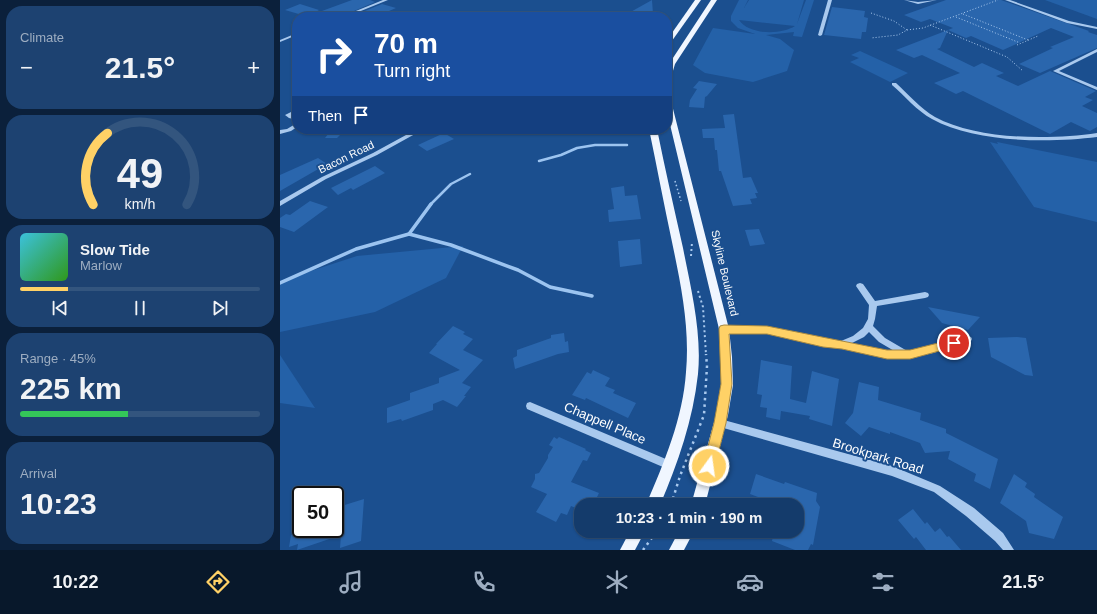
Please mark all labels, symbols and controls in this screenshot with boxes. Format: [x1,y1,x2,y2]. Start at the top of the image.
icon: right [308,28,360,80]
text: 70 m [374,28,438,59]
text: Climate [20,30,64,45]
text: 21.5° [105,51,175,84]
text: − [20,55,33,80]
text: + [247,55,260,80]
text: Turn right [374,61,450,81]
icon: arrive [350,104,372,126]
text: Then [308,107,342,124]
street label: Bacon Road [316,138,376,176]
text: 49 [117,149,163,196]
text: km/h [125,195,156,211]
street label: Skyline Boulevard [709,229,741,317]
text: Slow Tide [80,241,150,258]
text: Marlow [80,258,122,273]
icon: previous [49,297,71,319]
icon: pause [129,297,151,319]
icon: next [209,297,231,319]
pin [937,326,971,360]
icon: arrive [943,332,965,354]
text: Range · 45% [20,351,96,366]
text: 225 km [20,372,122,405]
street label: Chappell Place [562,399,648,447]
street label: Brookpark Road [831,435,925,477]
position arrow [688,445,730,487]
text: Arrival [20,466,57,481]
speed limit sign: 50 [292,486,344,538]
text: 10:23 [20,487,97,520]
text: 10:23 · 1 min · 190 m [616,509,762,526]
icon: directions [204,568,232,596]
icon: music [337,568,365,596]
icon: phone [470,568,498,596]
icon: climate [603,568,631,596]
icon: car [736,568,764,596]
icon: filters [869,568,897,596]
text: 10:22 [53,572,99,592]
text: 21.5° [1002,572,1044,592]

